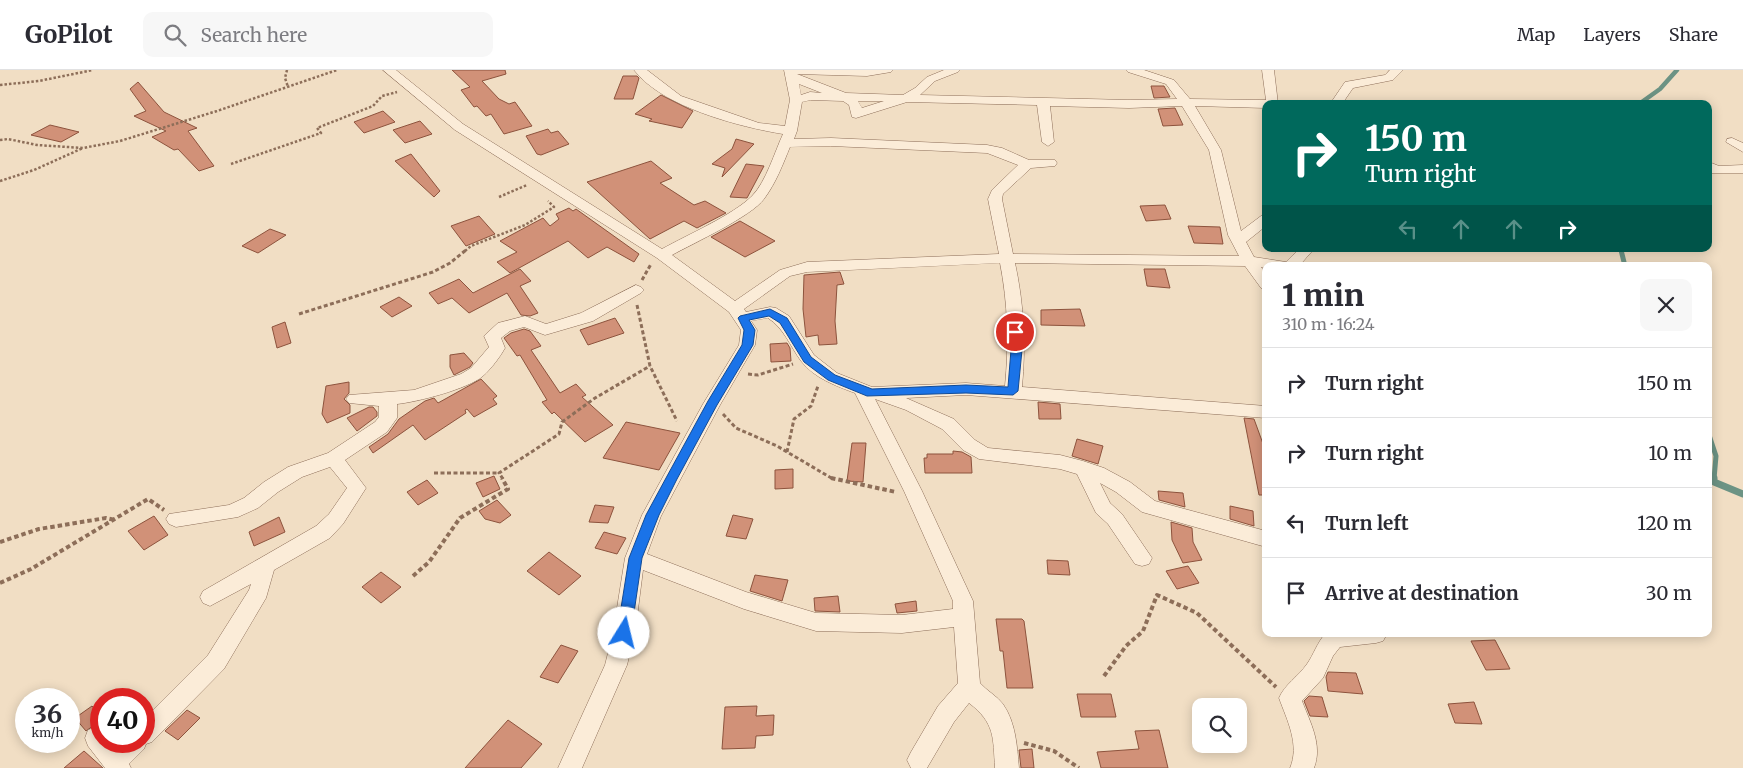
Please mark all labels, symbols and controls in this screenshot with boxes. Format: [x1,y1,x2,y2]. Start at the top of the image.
search box [143,12,493,57]
text: GoPilot [25,19,113,50]
icon: search [161,21,189,49]
text: Search here [201,23,307,47]
text: Map [1517,23,1555,46]
text: Layers [1583,23,1641,46]
text: Share [1669,23,1718,46]
text: 150 m [1365,117,1467,161]
icon: right [1282,120,1347,185]
text: Turn right [1365,160,1476,188]
icon: left [1394,215,1422,243]
icon: ahead [1447,215,1475,243]
icon: ahead [1500,215,1528,243]
icon: right [1553,215,1581,243]
text: 1 min [1282,276,1364,314]
button: close [1640,279,1692,331]
pin [994,311,1036,353]
text: 310 m · 16:24 [1282,314,1375,334]
icon: arrive [1001,318,1029,346]
icon: right [1282,369,1310,397]
text: Turn right [1325,371,1424,395]
text: 150 m [1638,371,1692,395]
icon: right [1282,439,1310,467]
text: Turn right [1325,441,1424,465]
text: 10 m [1649,441,1692,465]
icon: left [1282,509,1310,537]
text: Turn left [1325,511,1409,535]
text: 120 m [1637,511,1692,535]
icon: arrive [1282,579,1310,607]
text: Arrive at destination [1325,581,1519,605]
text: 30 m [1646,581,1692,605]
position arrow [597,606,649,658]
speed limit sign: 40 [90,688,155,753]
text: 36 [33,698,62,730]
map controls [1192,698,1247,753]
button: search [1192,698,1247,753]
text: km/h [32,725,63,740]

